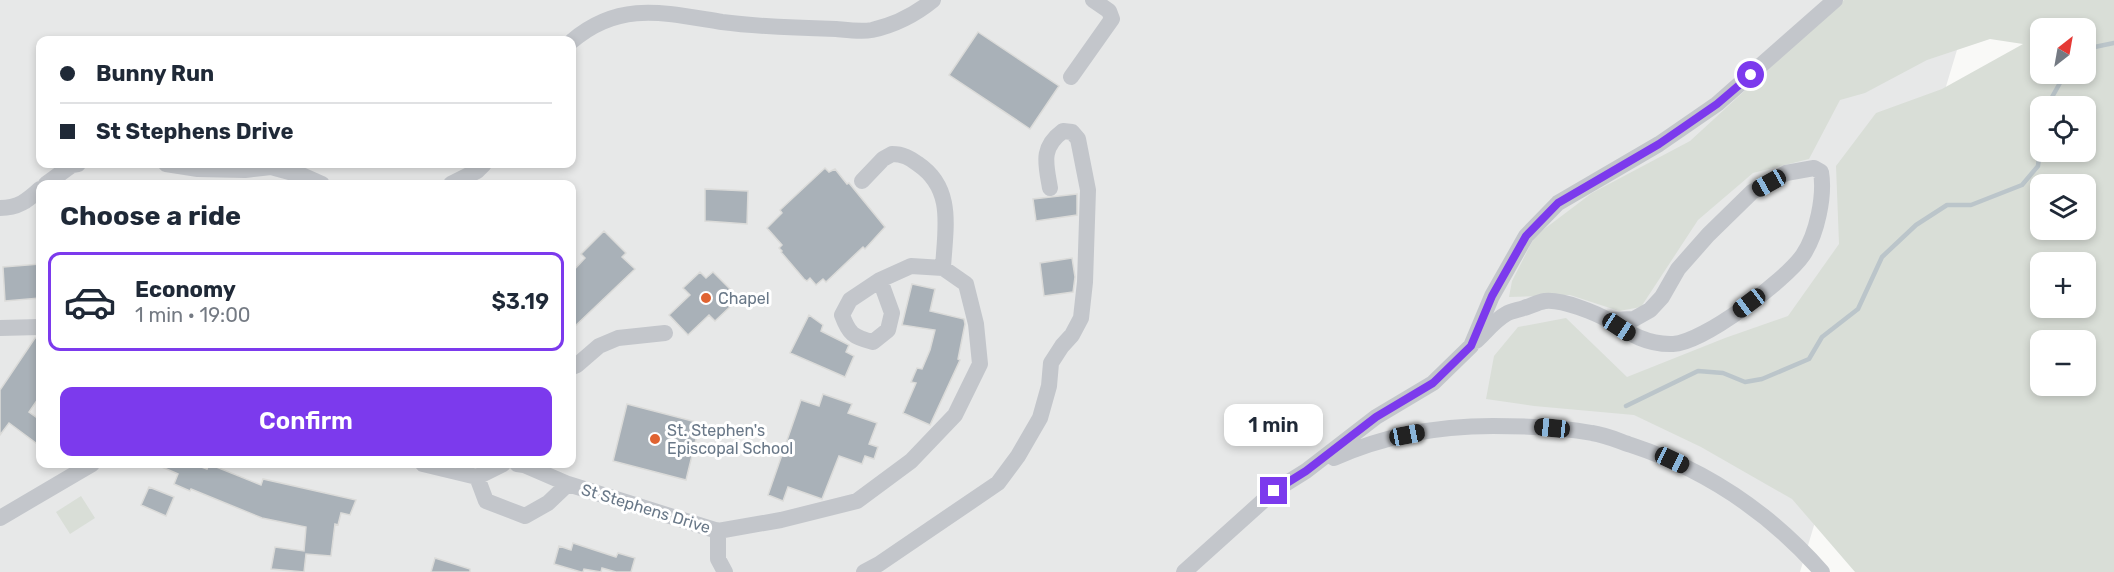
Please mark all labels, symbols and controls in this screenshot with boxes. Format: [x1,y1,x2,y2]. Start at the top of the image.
north arrow [2030,18,2096,84]
map controls [2030,18,2096,396]
text: Bunny Run [96,60,214,87]
route start [1737,61,1764,88]
button: locate [2030,96,2096,162]
text: St Stephens Drive [96,118,293,145]
car [1749,166,1789,200]
button: layers [2030,174,2096,240]
text: Choose a ride [60,200,241,232]
button: + [2030,252,2096,318]
icon: car [63,275,117,329]
text: Economy [135,276,236,303]
car [1729,285,1769,321]
text: $3.19 [491,288,549,315]
place label: Chapel [718,289,770,308]
marker: Chapel [699,291,713,305]
text: 1 min · 19:00 [135,303,251,327]
car [1599,310,1639,344]
button: − [2030,330,2096,396]
button: Confirm [60,387,552,456]
callout: 1 min [1224,404,1324,446]
text: 1 min [1248,413,1299,437]
car [1533,417,1571,439]
place label: St. Stephen's Episcopal School [667,421,793,458]
car [1388,423,1426,447]
marker: St. Stephen's Episcopal School [648,432,662,446]
car [1652,444,1692,476]
route end [1260,477,1287,504]
street label: St Stephens Drive [579,480,713,537]

